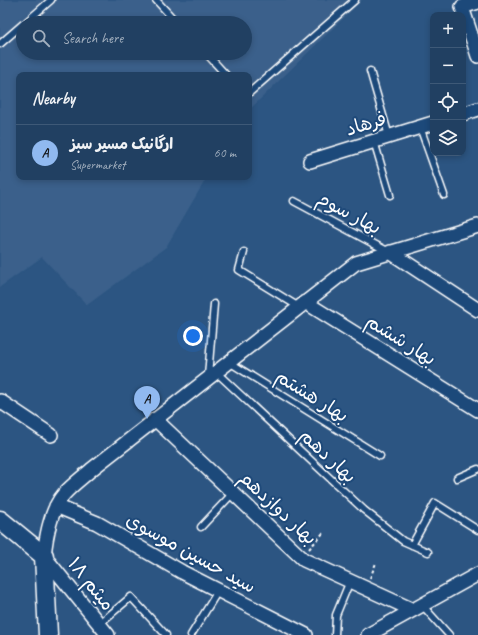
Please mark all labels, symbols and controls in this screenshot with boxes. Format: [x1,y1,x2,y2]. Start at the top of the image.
map controls [430,12,466,156]
button: + [430,12,466,48]
search box [16,16,252,60]
icon: search [30,27,52,49]
text: Search here [62,29,123,48]
button: − [430,48,466,84]
button: locate [430,84,466,120]
text: Nearby [32,88,75,109]
street label: فرهاد [343,106,389,142]
button: layers [430,120,466,156]
text: ارگانیک مسیر سبز [70,135,173,154]
text: A [42,145,48,161]
text: 60 m [214,145,236,161]
text: Supermarket [70,157,125,173]
street label: بهار سوم [312,186,385,242]
street label: بهار ششم [360,309,441,373]
your location [183,326,203,346]
street label: بهار هشتم [270,364,353,429]
pin: A [134,386,160,419]
street label: بهار دهم [293,424,362,490]
street label: بهار دوازدهم [233,466,322,552]
street label: سید حسین موسوی [122,507,260,599]
street label: میثم ۱۸ [61,552,120,617]

